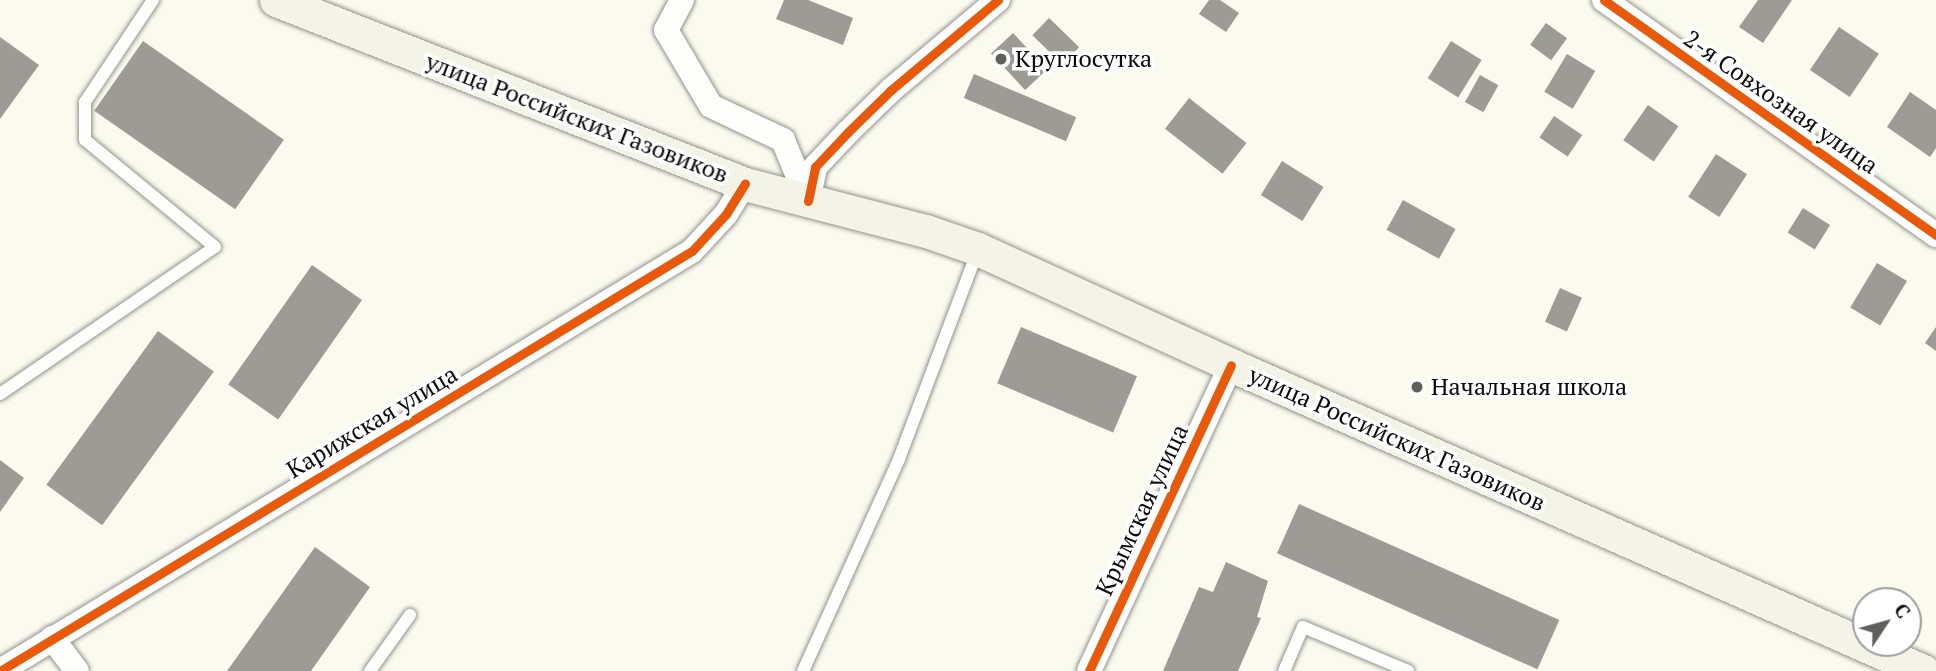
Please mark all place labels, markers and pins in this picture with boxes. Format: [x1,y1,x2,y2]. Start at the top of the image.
place label: Круглосутка [1015,45,1152,73]
marker: Круглосутка [993,51,1009,67]
place label: Начальная школа [1431,373,1627,401]
marker: Начальная школа [1409,379,1425,395]

